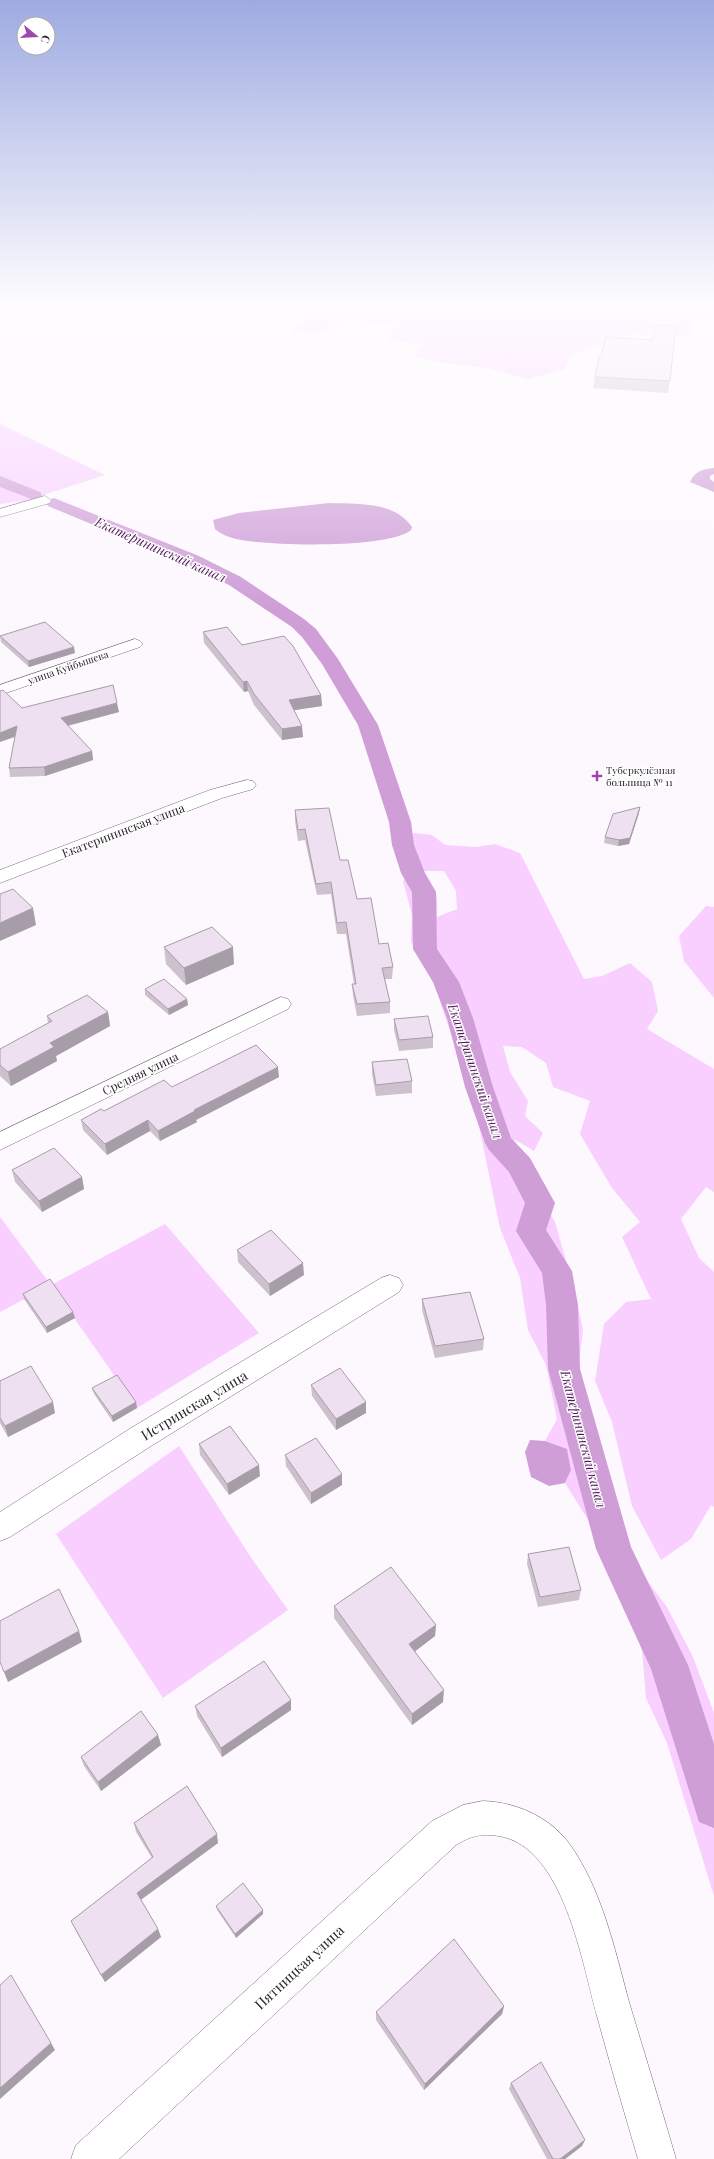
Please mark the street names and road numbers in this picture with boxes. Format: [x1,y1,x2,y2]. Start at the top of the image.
street label: улица Куйбышева [25,647,110,688]
street label: Екатерининская улица [59,799,187,861]
street label: Средняя улица [99,1048,181,1098]
street label: Истринская улица [137,1366,251,1444]
street label: Пятницкая улица [250,1921,348,2013]

